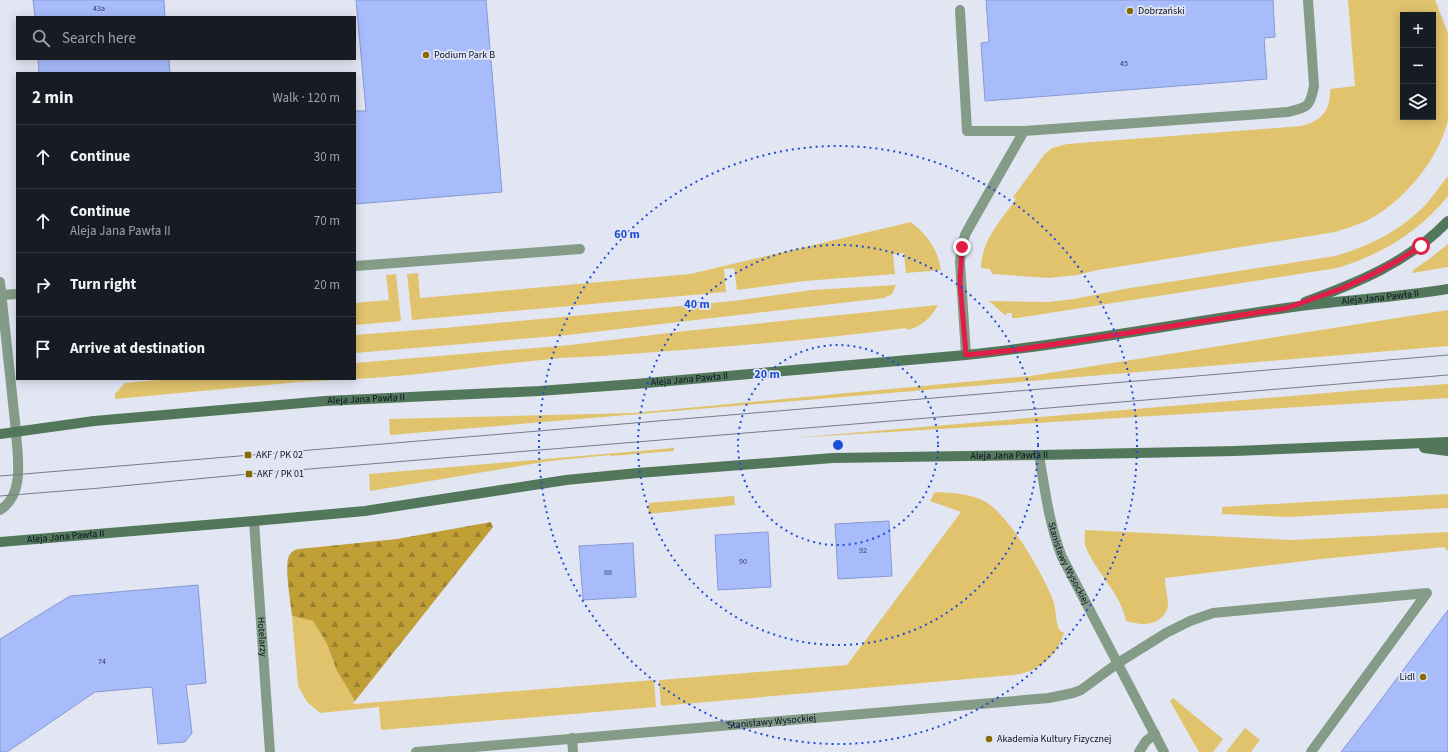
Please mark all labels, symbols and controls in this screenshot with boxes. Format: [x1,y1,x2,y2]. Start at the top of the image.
house number: 43a [93,3,105,14]
place label: Dobrzański [1138,4,1185,18]
marker: Dobrzański [1125,6,1135,16]
map controls [1400,12,1436,120]
button: + [1400,12,1436,48]
search box [16,16,356,60]
icon: search [30,27,52,49]
text: Search here [62,28,136,49]
place label: Podium Park B [434,48,495,62]
button: − [1400,48,1436,84]
marker: Podium Park B [421,50,431,60]
house number: 45 [1120,58,1128,69]
button: layers [1400,84,1436,120]
text: 2 min [32,86,73,110]
text: Walk · 120 m [272,89,340,107]
icon: ahead [32,146,54,168]
text: Continue [70,146,130,167]
text: 30 m [314,148,340,166]
text: Continue [70,201,130,222]
icon: ahead [32,210,54,232]
text: 70 m [314,212,340,230]
text: Aleja Jana Pawła II [70,222,171,240]
text: 60 m [614,226,640,243]
route start [1412,237,1430,255]
route end [953,238,971,256]
icon: right [32,274,54,296]
text: Turn right [70,274,136,295]
text: 20 m [314,276,340,294]
street label: Aleja Jana Pawła II [1341,286,1420,308]
text: 40 m [684,296,710,313]
icon: arrive [32,338,54,360]
text: Arrive at destination [70,338,205,359]
text: 20 m [754,366,780,383]
street label: Aleja Jana Pawła II [650,369,729,390]
street label: Aleja Jana Pawła II [327,390,405,408]
centre of rings [831,438,845,452]
place label: AKF / PK 02 [256,448,303,462]
street label: Aleja Jana Pawła II [970,448,1048,463]
marker: AKF / PK 02 [243,450,253,460]
place label: AKF / PK 01 [257,467,304,481]
marker: AKF / PK 01 [244,469,254,479]
street label: Stanisławy Wysockiej [1044,521,1093,607]
street label: Aleja Jana Pawła II [26,526,105,547]
house number: 92 [859,545,867,556]
house number: 90 [739,556,747,567]
house number: 88 [604,567,612,578]
street label: Hotelarzy [254,616,270,657]
house number: 74 [98,656,106,667]
place label: Lidl [1400,670,1415,684]
marker: Lidl [1418,672,1428,682]
street label: Stanisławy Wysockiej [727,711,817,732]
place label: Akademia Kultury Fizycznej [997,732,1111,746]
marker: Akademia Kultury Fizycznej [984,734,994,744]

